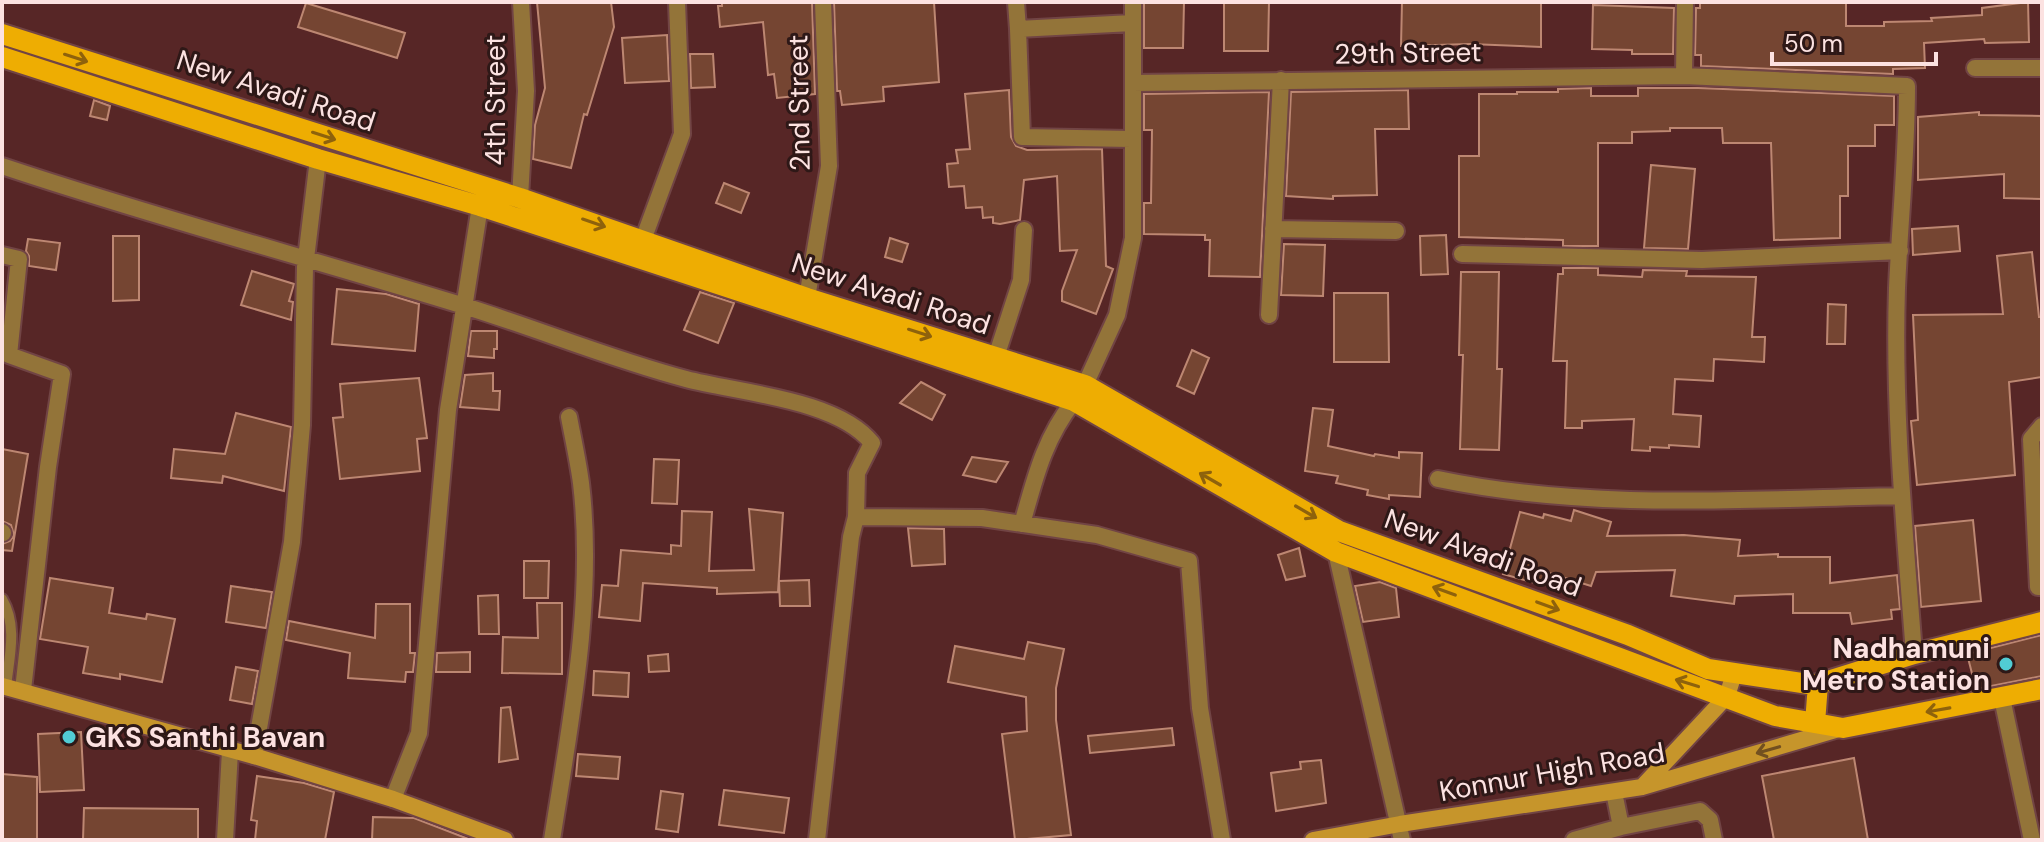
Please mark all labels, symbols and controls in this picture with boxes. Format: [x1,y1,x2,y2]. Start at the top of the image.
scale bar [1772,16,1936,66]
text: 50 m [1784,28,1843,59]
street label: 29th Street [1334,33,1482,73]
street label: 2nd Street [779,34,819,172]
street label: 4th Street [477,35,514,165]
street label: New Avadi Road [172,41,380,141]
one-way arrow [64,51,89,66]
one-way arrow [311,129,337,144]
one-way arrow [581,217,606,232]
street label: New Avadi Road [787,244,995,344]
one-way arrow [906,326,932,341]
one-way arrow [1199,471,1223,486]
street label: New Avadi Road [1379,500,1587,606]
one-way arrow [1294,504,1317,520]
one-way arrow [1432,583,1457,597]
one-way arrow [1535,600,1560,614]
place label: Nadhamuni Metro Station [1802,630,1990,699]
marker: Nadhamuni Metro Station [1997,655,2015,673]
one-way arrow [1674,675,1699,690]
one-way arrow [1926,704,1951,719]
place label: GKS Santhi Bavan [85,719,325,756]
marker: GKS Santhi Bavan [60,728,78,746]
street label: Konnur High Road [1436,734,1668,810]
one-way arrow [1756,743,1782,758]

